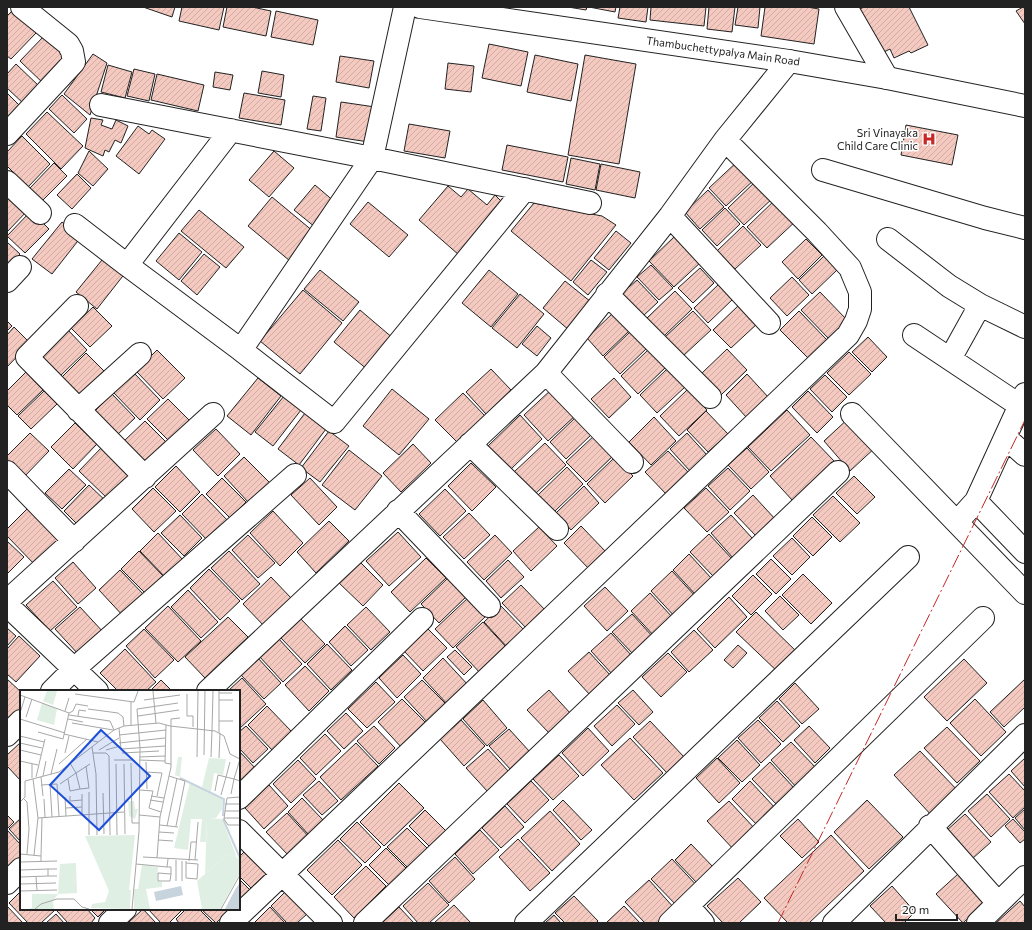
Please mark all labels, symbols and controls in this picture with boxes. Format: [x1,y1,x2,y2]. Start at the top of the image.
street label: Thambuchettypalya Main Road [645,33,801,68]
place label: Sri Vinayaka Child Care Clinic [837,126,918,152]
hospital icon: Sri Vinayaka Child Care Clinic [921,131,937,147]
inset map [20,690,240,910]
scale bar [896,896,957,922]
text: 20 m [902,902,929,916]

